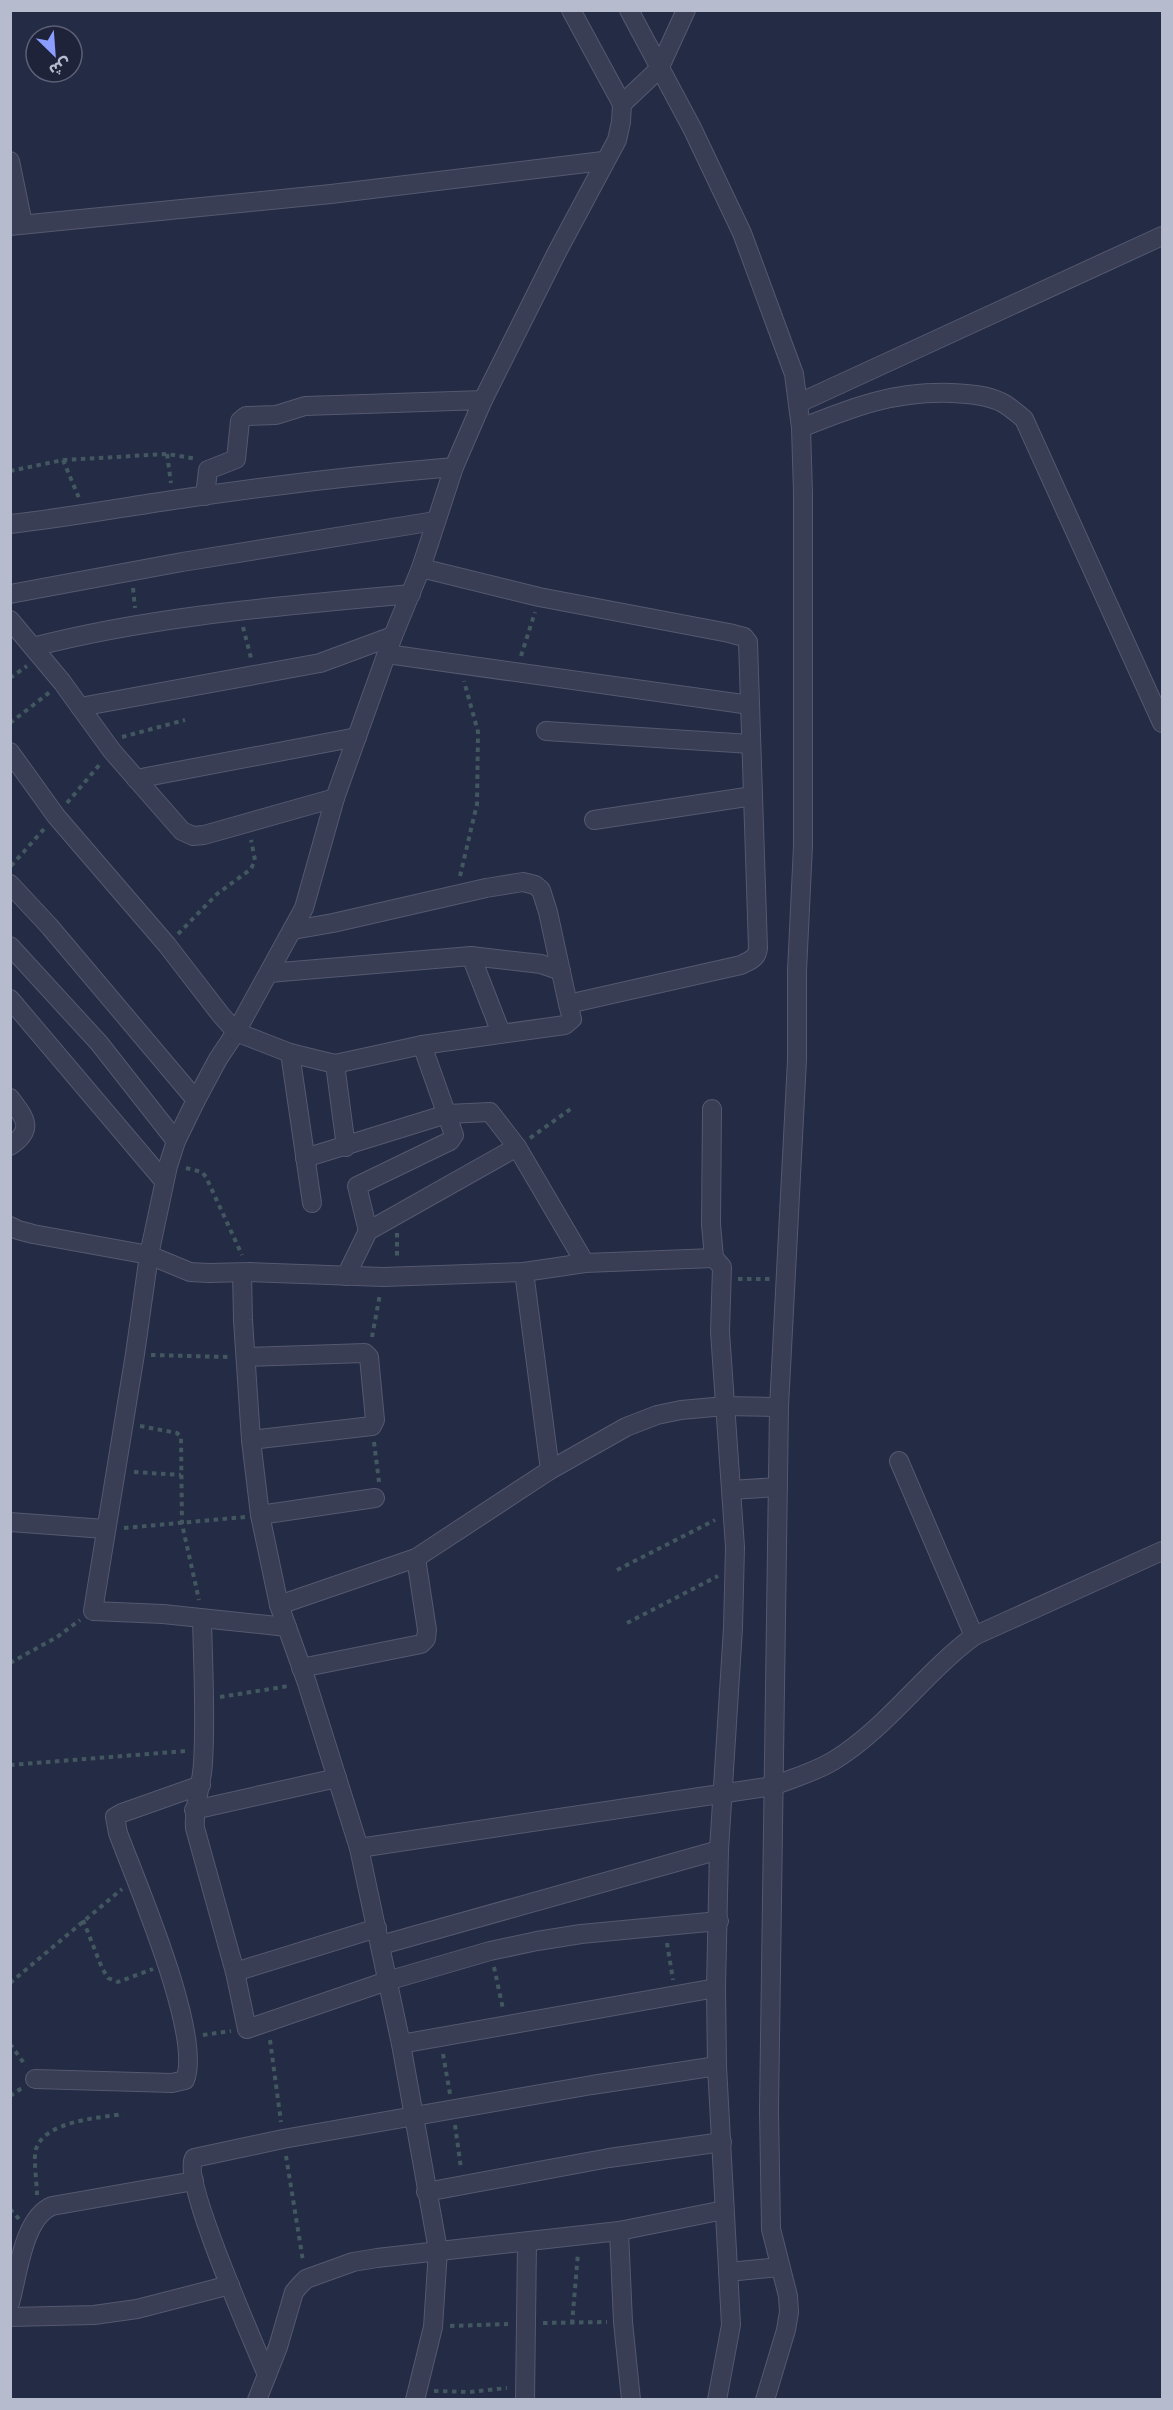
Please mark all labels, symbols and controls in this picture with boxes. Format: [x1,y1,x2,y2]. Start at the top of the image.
north arrow [24,24,84,84]
text: ش [46,54,74,81]

